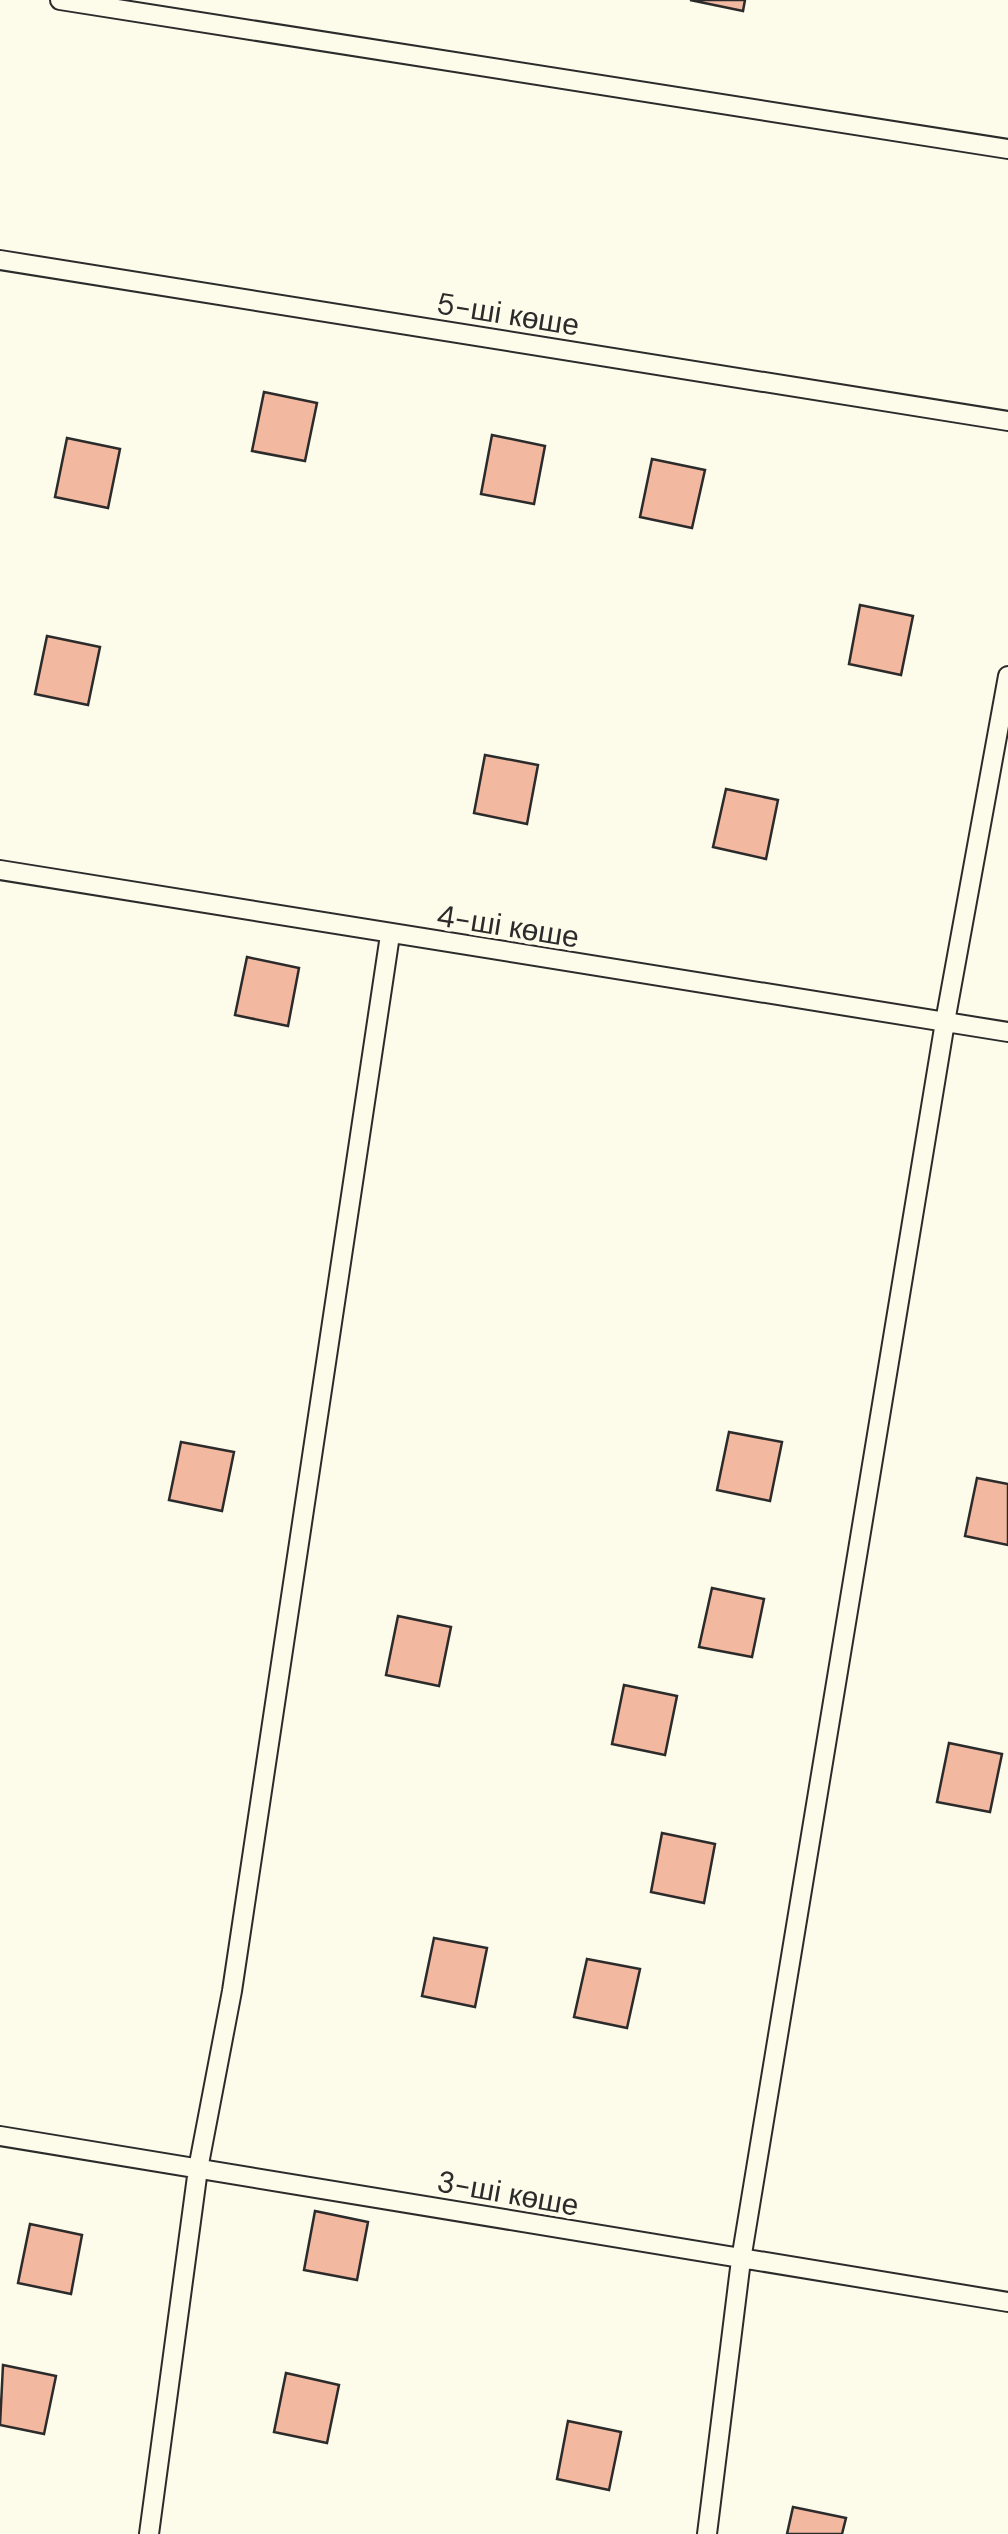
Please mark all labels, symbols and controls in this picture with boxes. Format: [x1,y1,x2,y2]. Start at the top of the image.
street label: 5-ші көше [434,283,582,345]
street label: 4-ші көше [434,895,582,957]
street label: 3-ші көше [434,2161,582,2225]

